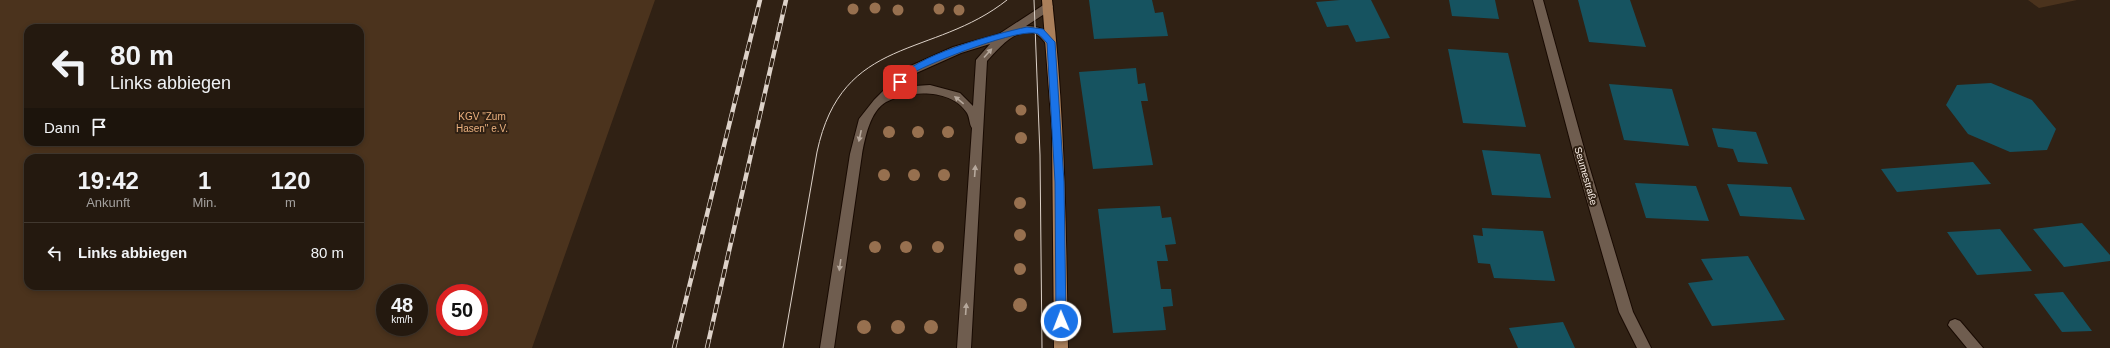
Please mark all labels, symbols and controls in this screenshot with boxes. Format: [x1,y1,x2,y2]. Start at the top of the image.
icon: left [44,40,96,92]
text: 80 m [110,40,174,71]
one-way arrow [984,48,993,58]
pin [883,65,917,99]
icon: arrive [889,71,911,93]
text: Links abbiegen [110,73,231,93]
one-way arrow [953,95,964,104]
park label: KGV "Zum Hasen" e.V. [456,111,508,134]
icon: arrive [88,116,110,138]
text: Dann [44,119,80,136]
one-way arrow [856,130,862,142]
street label: Seumestraße [1572,146,1600,207]
one-way arrow [972,165,979,177]
text: 19:42 [78,167,139,194]
text: 1 [198,167,211,194]
text: 120 [270,167,311,194]
text: Ankunft [86,195,130,210]
text: Min. [192,195,217,210]
text: m [285,195,296,210]
icon: left [44,242,66,264]
text: Links abbiegen [78,244,187,261]
text: 80 m [311,244,344,261]
one-way arrow [837,259,843,271]
speed limit sign: 50 [436,284,488,336]
text: 48 [391,294,413,316]
position arrow [1040,300,1082,342]
one-way arrow [963,303,970,315]
text: km/h [391,314,413,325]

